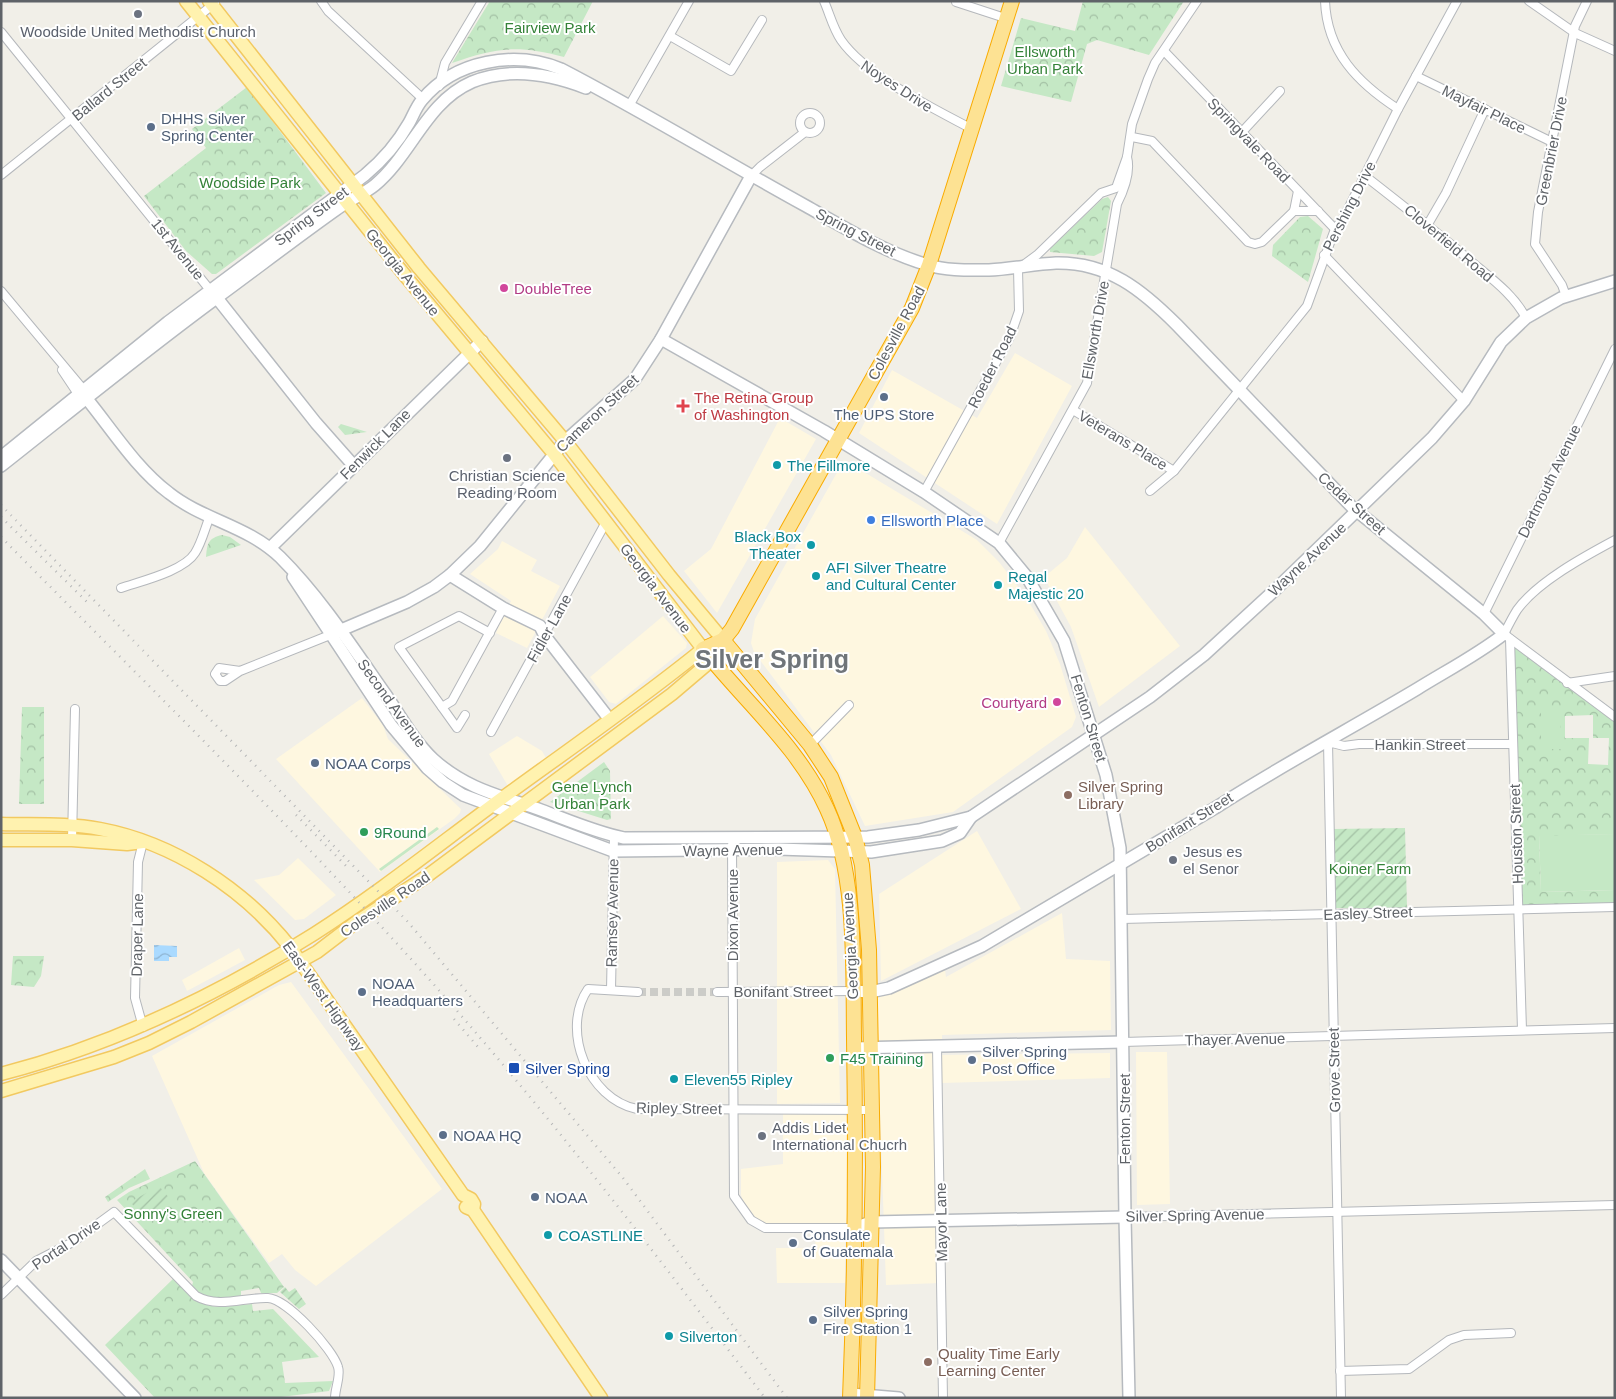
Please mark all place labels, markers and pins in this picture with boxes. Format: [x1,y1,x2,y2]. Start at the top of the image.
marker: Woodside United Methodist Church [132,8,144,20]
place label: Woodside United Methodist Church [20,23,256,40]
place label: DHHS Silver Spring Center [161,110,254,144]
marker: DHHS Silver Spring Center [145,121,157,133]
place label: DoubleTree [514,280,592,297]
marker: DoubleTree [498,282,510,294]
place label: The Retina Group of Washington [694,389,813,423]
marker: The UPS Store [878,391,890,403]
marker: The Retina Group of Washington [676,399,690,413]
place label: The UPS Store [834,406,934,423]
marker: Christian Science Reading Room [501,452,513,464]
place label: The Fillmore [787,457,870,474]
marker: The Fillmore [771,459,783,471]
place label: Christian Science Reading Room [449,467,565,501]
place label: Ellsworth Place [881,512,984,529]
marker: Ellsworth Place [865,514,877,526]
place label: Black Box Theater [734,528,801,562]
marker: Black Box Theater [805,539,817,551]
place label: AFI Silver Theatre and Cultural Center [826,559,956,593]
place label: Regal Majestic 20 [1008,568,1084,602]
marker: AFI Silver Theatre and Cultural Center [810,570,822,582]
marker: Regal Majestic 20 [992,579,1004,591]
place label: Courtyard [981,694,1047,711]
marker: Courtyard [1051,696,1063,708]
place label: NOAA Corps [325,755,411,772]
marker: NOAA Corps [309,757,321,769]
place label: Silver Spring Library [1078,778,1163,812]
marker: Silver Spring Library [1062,789,1074,801]
place label: 9Round [374,824,427,841]
marker: 9Round [358,826,370,838]
place label: Jesus es el Senor [1183,843,1242,877]
marker: Jesus es el Senor [1167,854,1179,866]
place label: NOAA Headquarters [372,975,463,1009]
marker: NOAA Headquarters [356,986,368,998]
place label: Silver Spring Post Office [982,1043,1067,1077]
place label: F45 Training [840,1050,923,1067]
marker: F45 Training [824,1052,836,1064]
marker: Silver Spring Post Office [966,1054,978,1066]
place label: Silver Spring [525,1060,610,1077]
marker: Silver Spring [507,1061,521,1075]
place label: Eleven55 Ripley [684,1071,793,1088]
marker: Eleven55 Ripley [668,1073,680,1085]
place label: Addis Lidet International Chucrh [772,1119,907,1153]
place label: NOAA HQ [453,1127,521,1144]
marker: NOAA HQ [437,1129,449,1141]
marker: Addis Lidet International Chucrh [756,1130,768,1142]
place label: NOAA [545,1189,588,1206]
marker: NOAA [529,1191,541,1203]
place label: Consulate of Guatemala [803,1226,894,1260]
place label: COASTLINE [558,1227,643,1244]
marker: COASTLINE [542,1229,554,1241]
marker: Consulate of Guatemala [787,1237,799,1249]
place label: Silver Spring Fire Station 1 [823,1303,912,1337]
marker: Silver Spring Fire Station 1 [807,1314,819,1326]
place label: Silverton [679,1328,737,1345]
marker: Silverton [663,1330,675,1342]
place label: Quality Time Early Learning Center [938,1345,1060,1379]
marker: Quality Time Early Learning Center [922,1356,934,1368]

